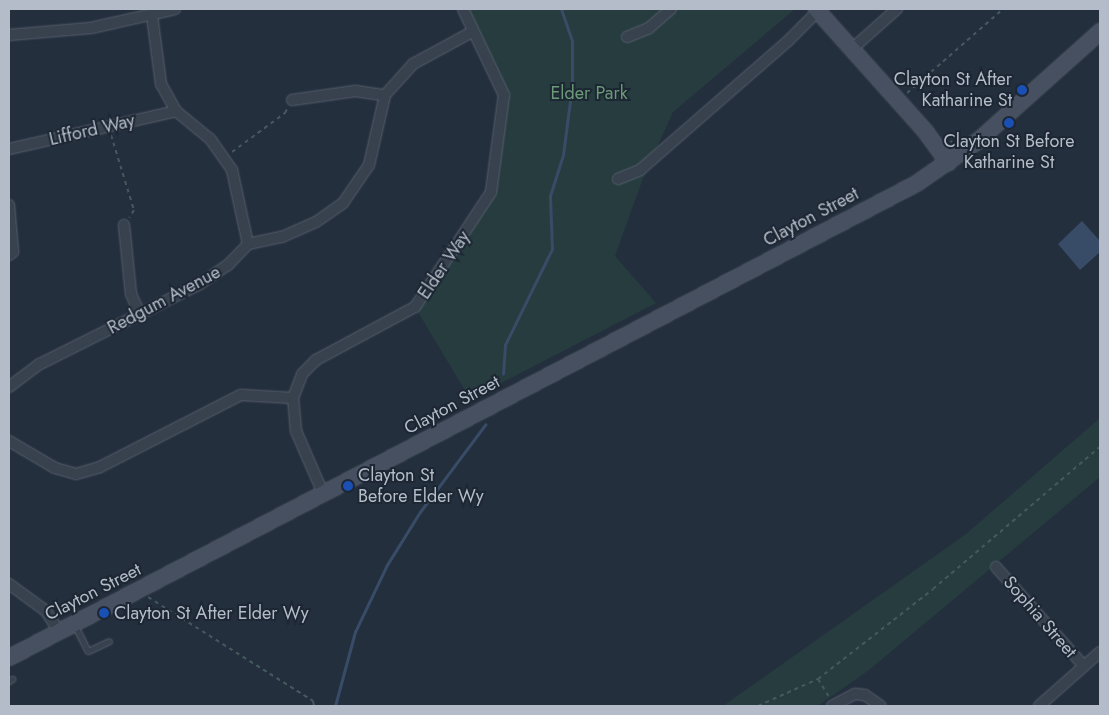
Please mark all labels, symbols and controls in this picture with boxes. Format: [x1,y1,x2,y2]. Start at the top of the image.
place label: Clayton St After Katharine St [894,69,1012,112]
park label: Elder Park [550,82,628,104]
marker: Clayton St After Katharine St [1016,84,1028,96]
street label: Lifford Way [47,110,137,150]
marker: Clayton St Before Katharine St [1003,117,1015,129]
place label: Clayton St Before Katharine St [943,131,1075,173]
street label: Clayton Street [760,183,862,251]
street label: Elder Way [413,227,475,303]
street label: Redgum Avenue [104,261,224,339]
street label: Clayton Street [401,371,503,439]
place label: Clayton St Before Elder Wy [358,465,484,508]
marker: Clayton St Before Elder Wy [342,480,354,492]
street label: Clayton Street [41,559,145,625]
street label: Sophia Street [999,572,1081,662]
place label: Clayton St After Elder Wy [114,602,309,624]
marker: Clayton St After Elder Wy [98,607,110,619]

